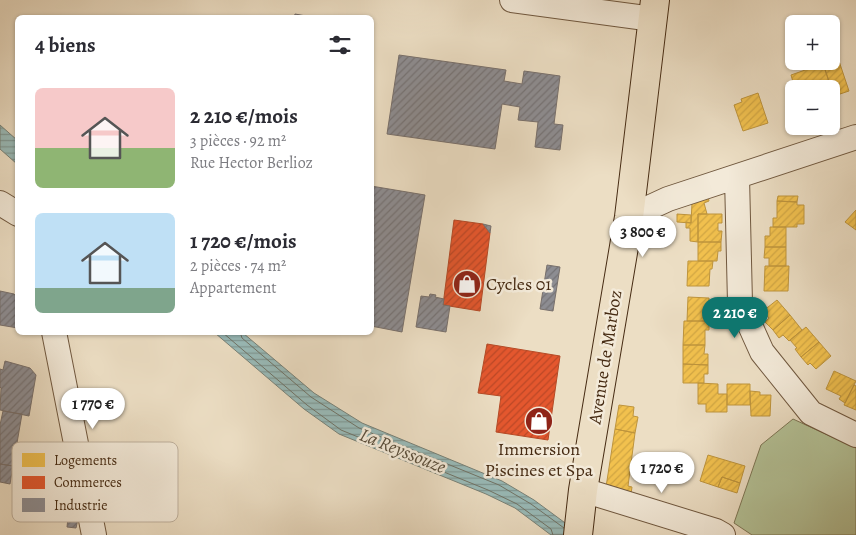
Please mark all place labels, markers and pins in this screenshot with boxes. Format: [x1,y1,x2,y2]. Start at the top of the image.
pin: 3 800 € [597,216,689,258]
shop icon: Cycles 01 [452,269,482,299]
place label: Cycles 01 [486,272,551,296]
pin: 2 210 € [689,296,781,339]
pin: 1 770 € [47,388,139,430]
shop icon: Immersion Piscines et Spa [524,406,554,436]
place label: Immersion Piscines et Spa [485,437,594,482]
pin: 1 720 € [616,452,708,494]

